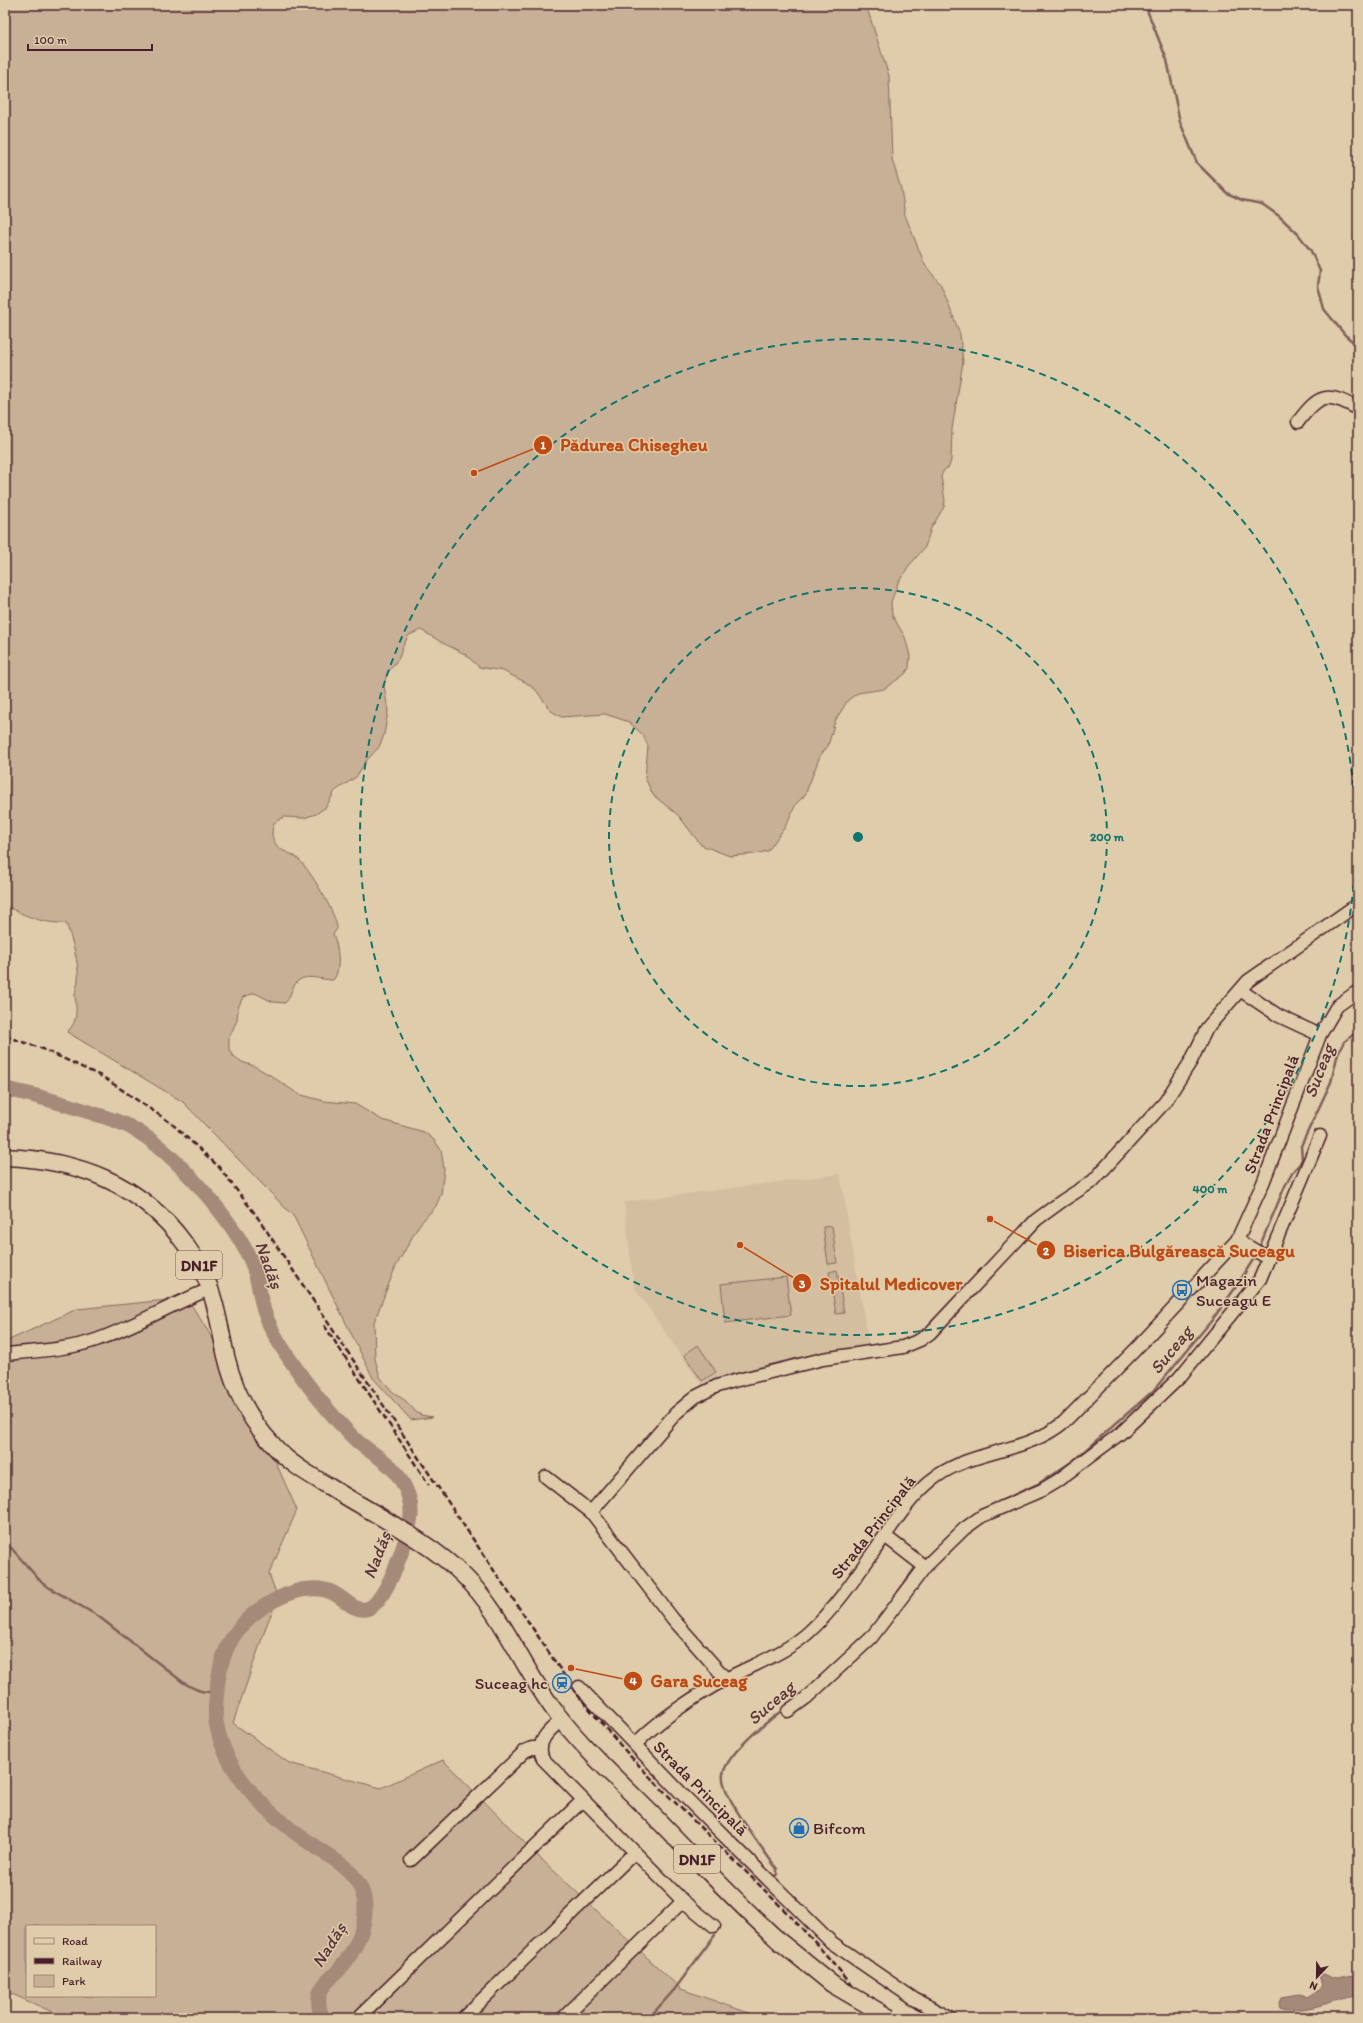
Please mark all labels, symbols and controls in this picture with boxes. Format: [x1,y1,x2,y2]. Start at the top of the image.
scale bar [28,26,152,52]
text: 100 m [34,33,67,47]
callout: Pădurea Chisegheu [533,430,716,460]
text: Pădurea Chisegheu [560,434,708,456]
text: 1 [540,438,546,452]
centre of rings [851,830,865,844]
text: 200 m [1090,830,1125,844]
water label: Suceag [1299,1038,1340,1101]
street label: Strada Principală [1239,1052,1303,1176]
text: 400 m [1193,1182,1228,1196]
callout: Biserica Bulgărească Suceagu [1036,1235,1303,1265]
water label: Nadăș [250,1238,288,1293]
text: Biserica Bulgărească Suceagu [1063,1240,1295,1262]
text: 2 [1043,1244,1050,1258]
road number: DN1F [176,1251,222,1279]
callout: Spitalul Medicover [792,1268,971,1298]
place label: Magazin Suceagu E [1196,1270,1271,1310]
text: Spitalul Medicover [820,1273,963,1295]
text: 3 [799,1277,806,1291]
bus stop icon: Magazin Suceagu E [1171,1279,1193,1301]
water label: Suceag [1145,1319,1199,1379]
street label: Strada Principală [826,1471,920,1583]
water label: Nadăș [358,1527,396,1582]
callout: Gara Suceag [623,1666,756,1696]
text: Gara Suceag [651,1670,748,1692]
station icon: Suceag hc [551,1672,573,1694]
place label: Suceag hc [475,1673,548,1693]
text: 4 [629,1674,637,1688]
water label: Suceag [743,1675,801,1730]
street label: Strada Principală [649,1736,753,1840]
shop icon: Bifcom [788,1817,810,1839]
place label: Bifcom [813,1818,865,1838]
road number: DN1F [674,1845,720,1873]
water label: Nadăș [307,1918,352,1972]
legend [26,1925,156,1997]
text: Road [62,1934,88,1948]
text: Railway [62,1954,102,1968]
north arrow [1297,1957,1337,1997]
text: Park [62,1974,86,1988]
text: N [1308,1978,1319,1993]

